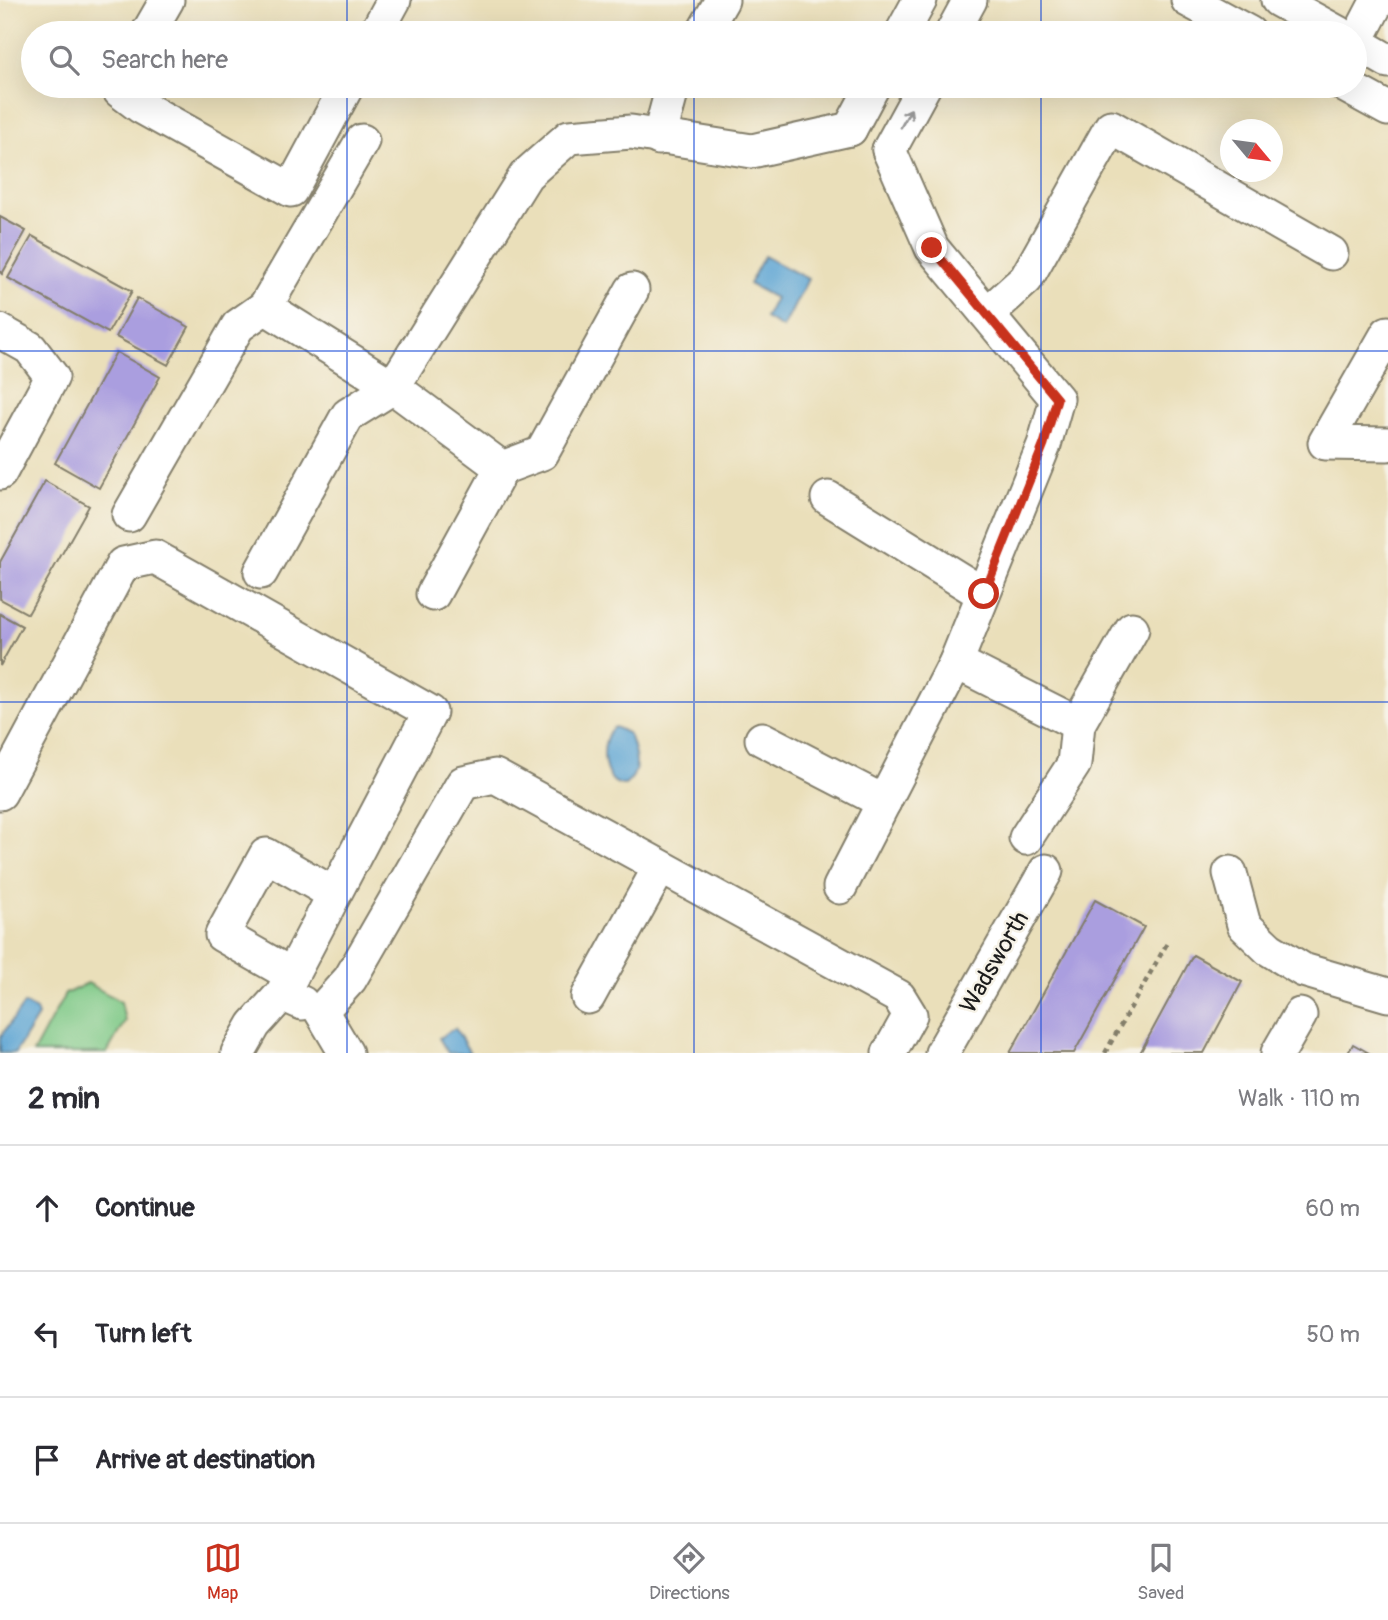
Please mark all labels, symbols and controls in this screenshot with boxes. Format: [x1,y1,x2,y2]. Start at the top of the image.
search box [21,21,1367,98]
icon: search [45,41,83,79]
text: Search here [101,44,228,76]
one-way arrow [900,108,913,129]
north arrow [1220,119,1283,182]
route end [916,232,947,263]
route start [968,578,999,609]
street label: Wadsworth [954,906,1035,1018]
text: 2 min [28,1080,100,1117]
text: Walk · 110 m [1238,1084,1360,1113]
icon: ahead [28,1189,66,1227]
text: Continue [95,1192,195,1224]
text: 60 m [1305,1194,1360,1223]
icon: left [28,1315,66,1353]
text: Turn left [95,1318,191,1350]
text: 50 m [1306,1320,1360,1349]
icon: arrive [28,1441,66,1479]
text: Arrive at destination [95,1444,315,1476]
tab: Map [204,1539,242,1605]
tab: Directions [649,1539,730,1605]
tab: Saved [1137,1539,1184,1605]

